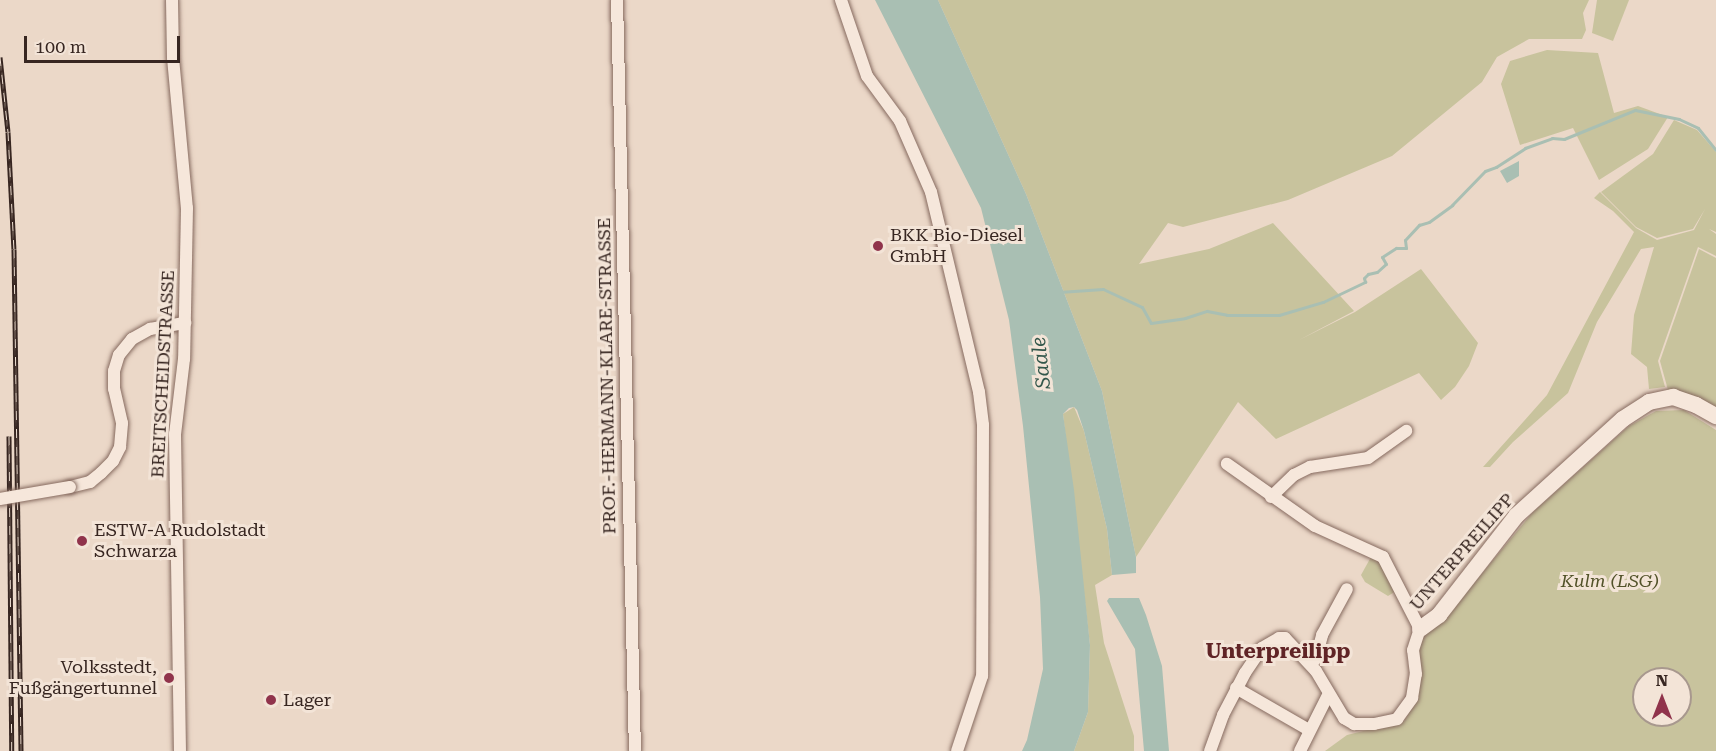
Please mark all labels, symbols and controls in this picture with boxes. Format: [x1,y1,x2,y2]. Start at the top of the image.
scale bar [27,24,183,62]
text: 100 m [35,36,86,57]
street label: PROF.-HERMANN-KLARE-STRASSE [593,218,621,534]
place label: BKK Bio-Diesel GmbH [890,225,1023,268]
marker: BKK Bio-Diesel GmbH [871,239,885,253]
street label: BREITSCHEIDSTRASSE [147,270,179,478]
water label: Saale [1026,336,1056,390]
street label: UNTERPREILIPP [1405,489,1519,615]
place label: ESTW-A Rudolstadt Schwarza [94,520,265,562]
marker: ESTW-A Rudolstadt Schwarza [75,534,89,548]
park label: Kulm (LSG) [1561,570,1659,592]
district label: Unterpreilipp [1205,638,1351,664]
place label: Volksstedt, Fußgängertunnel [9,657,157,700]
north arrow [1632,667,1692,727]
marker: Volksstedt, Fußgängertunnel [162,671,176,685]
text: N [1656,671,1668,690]
place label: Lager [283,689,331,711]
marker: Lager [264,693,278,707]

